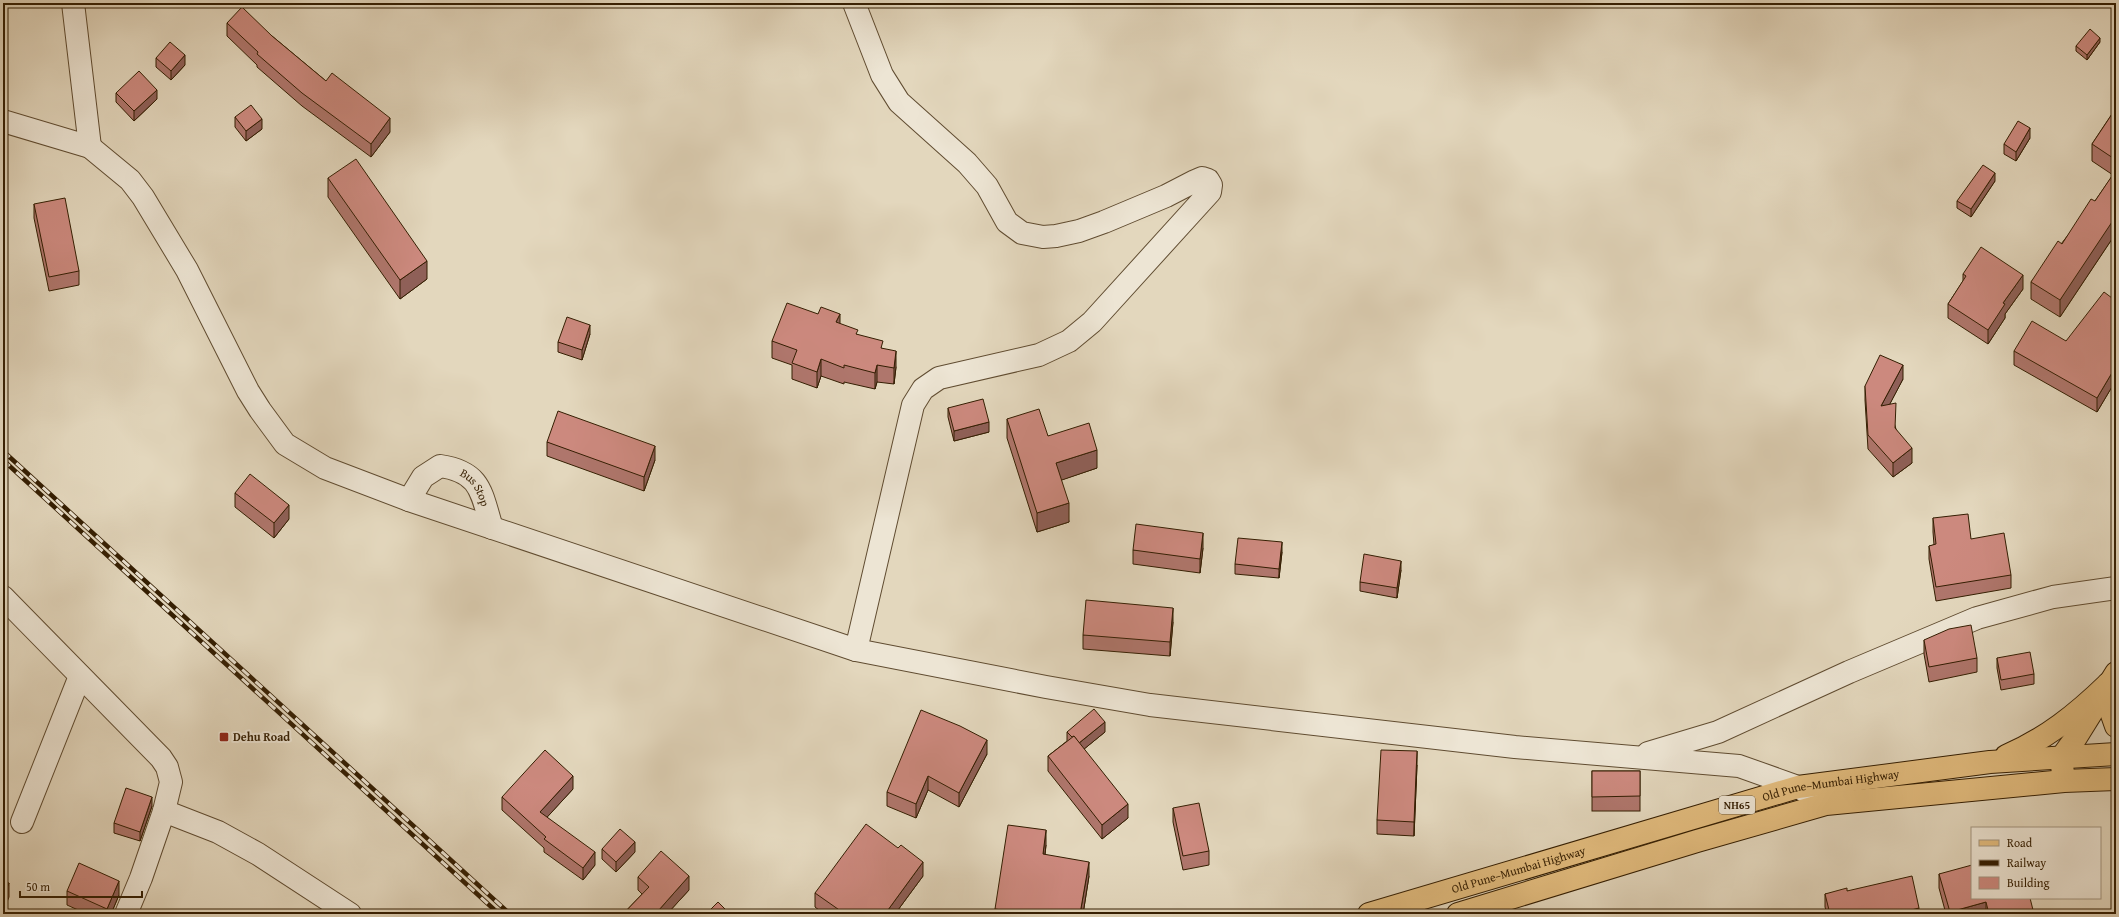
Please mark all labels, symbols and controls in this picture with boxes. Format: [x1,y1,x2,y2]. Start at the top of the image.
street label: Bus Stop [457,464,494,509]
place label: Dehu Road [233,728,290,745]
marker: Dehu Road [218,731,230,743]
street label: Old Pune–Mumbai Highway [1760,765,1900,805]
road number: NH65 [1719,796,1755,814]
legend [1971,827,2101,899]
text: Road [2007,834,2033,851]
street label: Old Pune–Mumbai Highway [1449,841,1587,897]
text: Railway [2007,854,2046,871]
scale bar [20,873,142,899]
text: Building [2007,874,2050,891]
text: 50 m [26,878,50,895]

